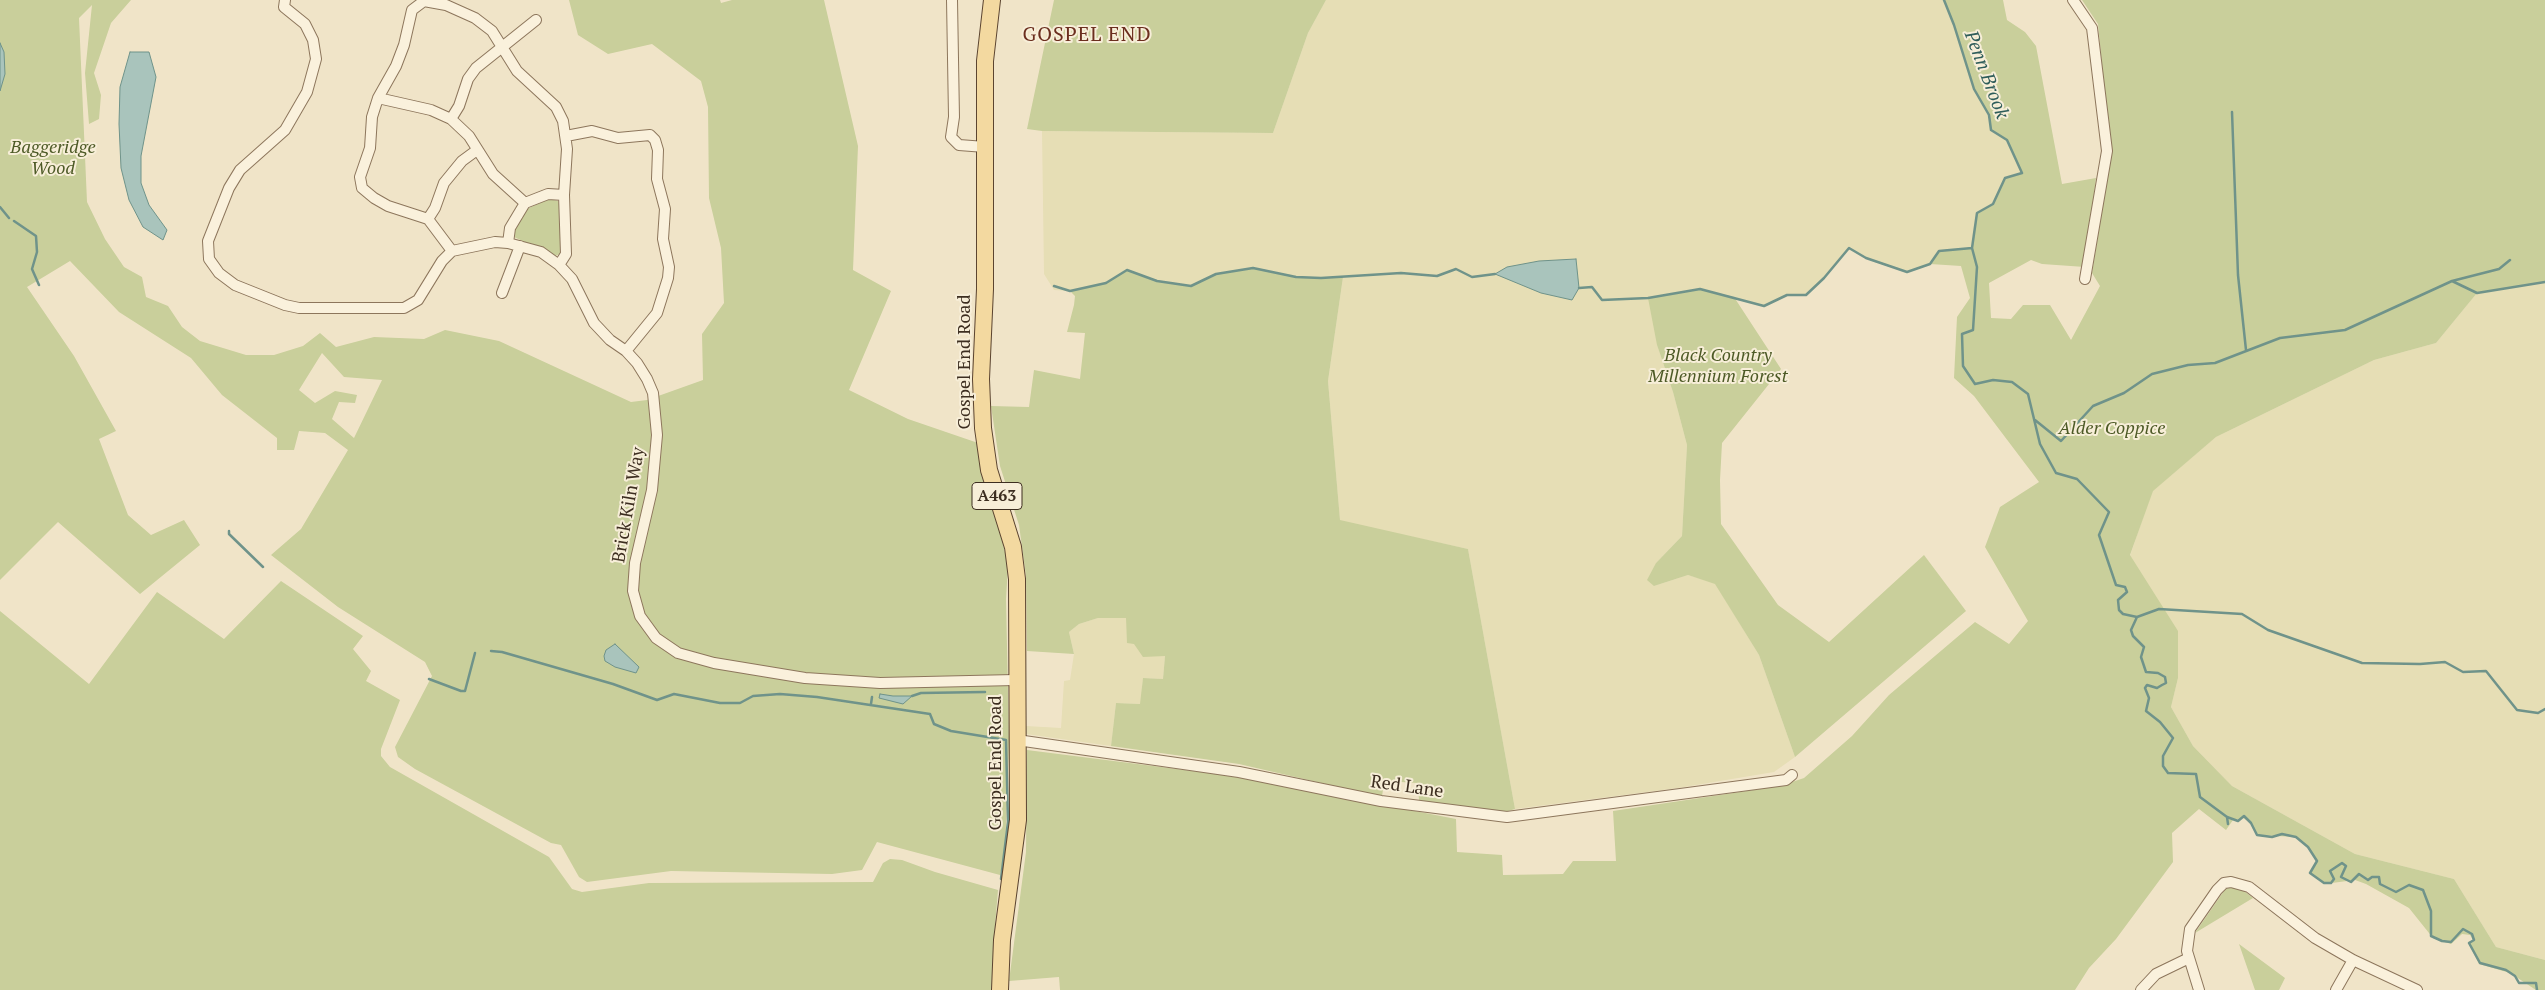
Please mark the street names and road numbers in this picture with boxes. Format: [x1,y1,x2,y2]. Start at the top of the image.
street label: Gospel End Road [954,295,976,429]
street label: Brick Kiln Way [608,446,650,564]
road number: A463 [972,482,1022,510]
street label: Gospel End Road [985,696,1007,830]
street label: Red Lane [1369,771,1445,803]

